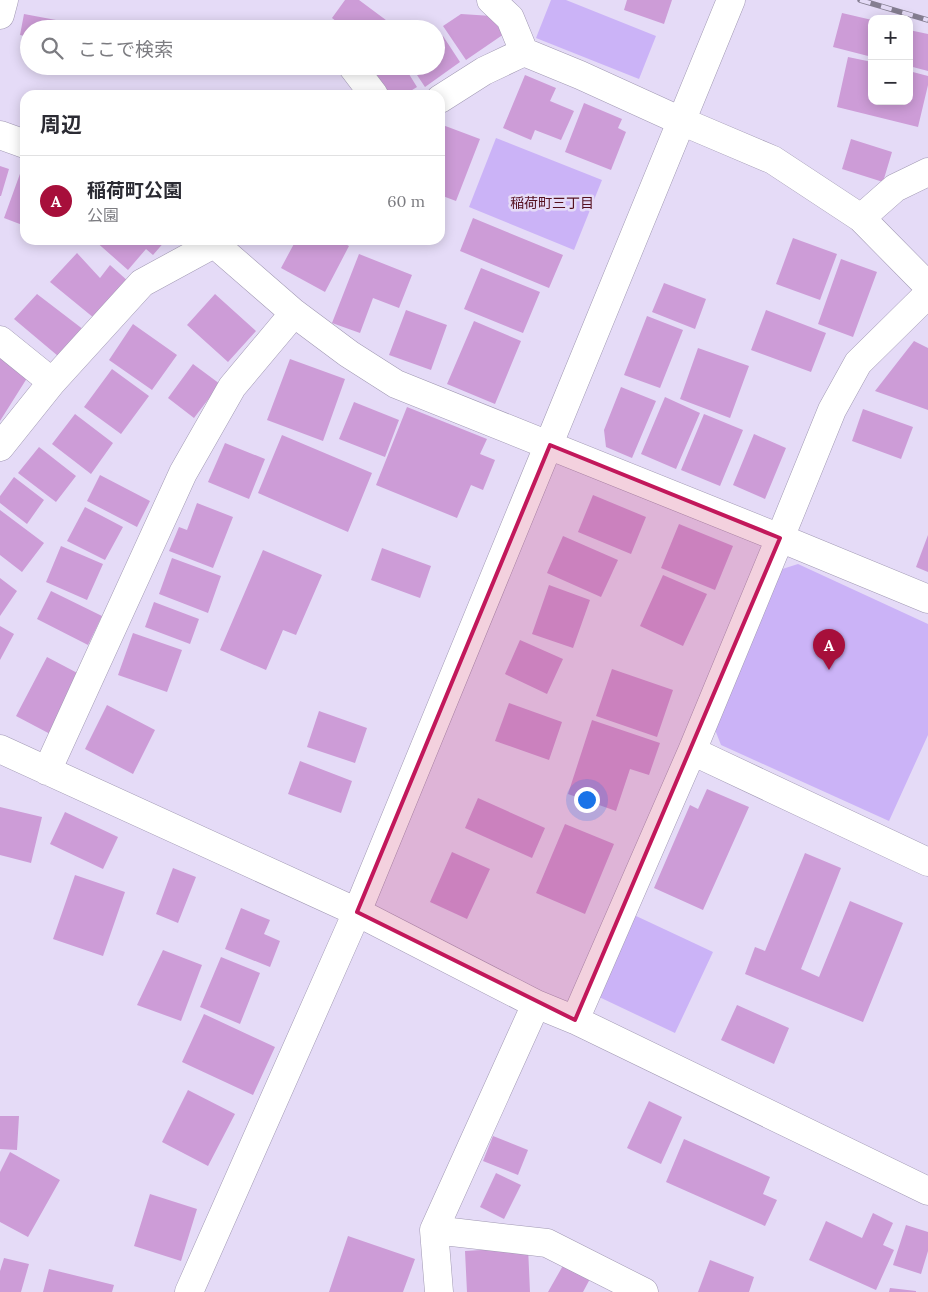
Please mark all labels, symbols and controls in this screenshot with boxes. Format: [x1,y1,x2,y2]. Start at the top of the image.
map controls [868,15,913,105]
button: + [868,15,913,60]
search box [20,20,445,75]
icon: search [38,34,66,62]
text: ここで検索 [78,37,173,61]
button: − [868,60,913,105]
text: 周辺 [40,111,82,138]
text: 稲荷町公園 [87,178,182,202]
text: A [51,191,61,211]
text: 60 m [387,191,425,211]
district label: 稲荷町三丁目 [510,194,594,212]
text: 公園 [87,205,119,225]
pin: A [813,629,845,670]
your location [574,787,600,813]

